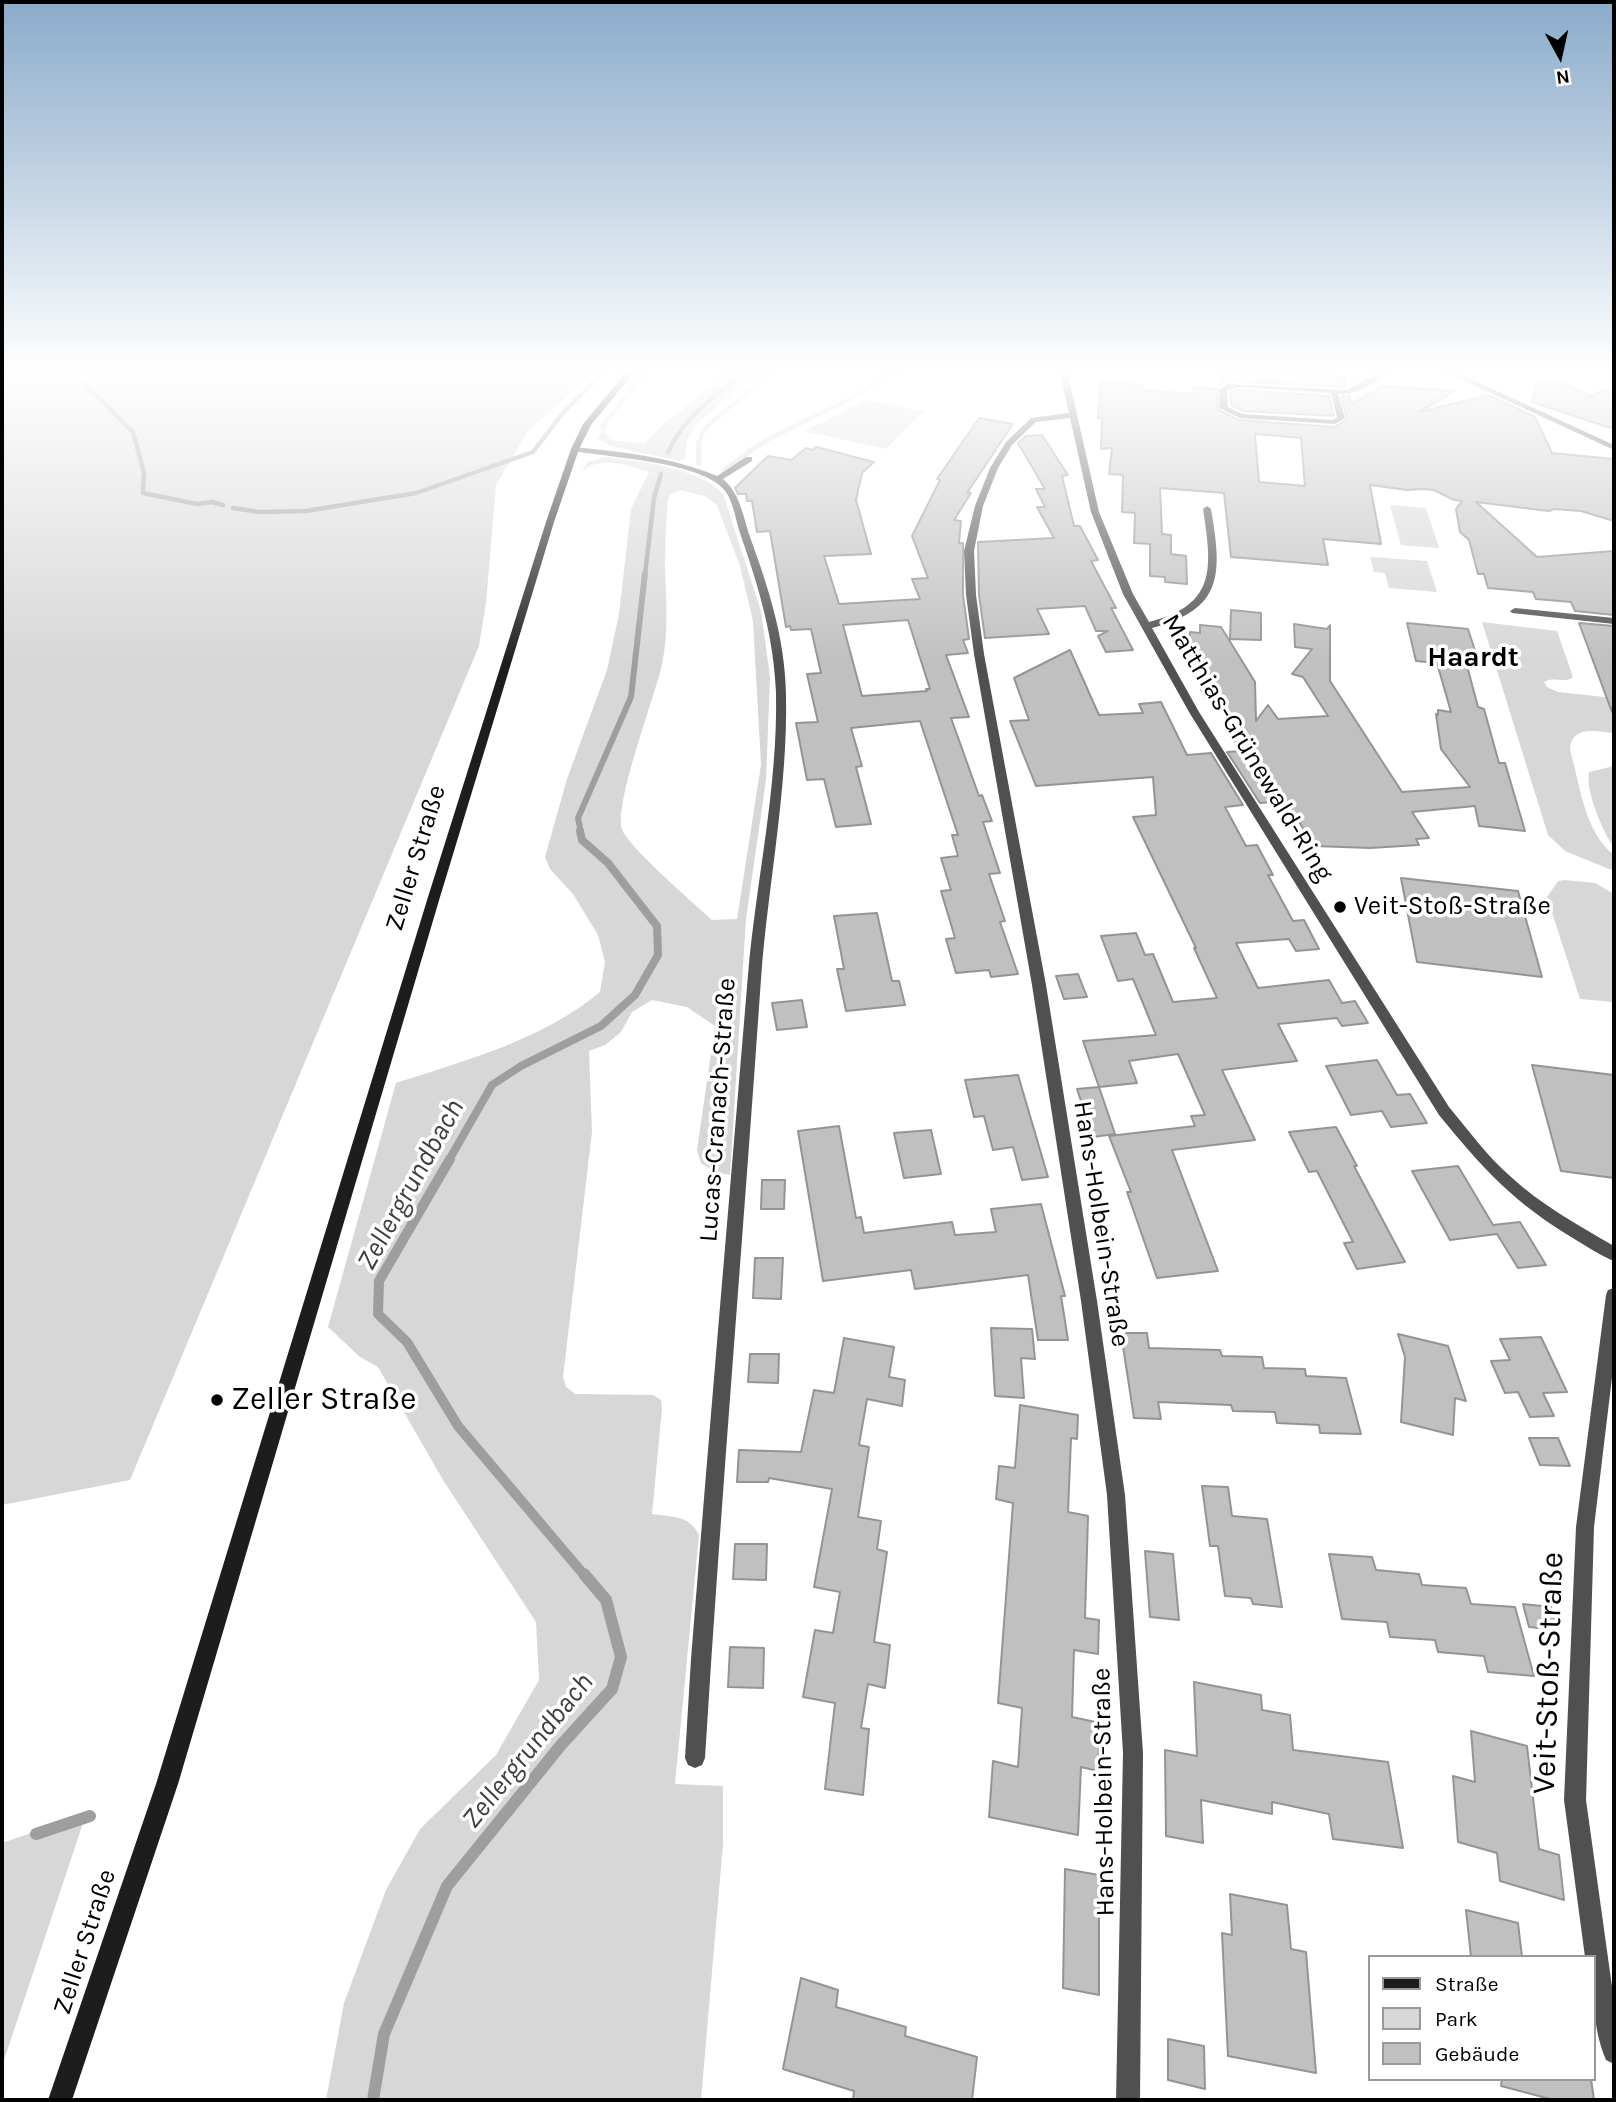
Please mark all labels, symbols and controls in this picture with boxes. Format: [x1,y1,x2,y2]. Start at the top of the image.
north arrow [1525,21,1595,91]
text: N [1555,65,1571,89]
street label: Matthias-Grünewald-Ring [1155,609,1339,887]
district label: Haardt [1427,641,1519,675]
street label: Zeller Straße [379,781,453,935]
place label: Veit-Stoß-Straße [1354,891,1551,923]
marker: Veit-Stoß-Straße [1332,899,1348,915]
street label: Lucas-Cranach-Straße [693,977,743,1243]
water label: Zellergrundbach [350,1094,472,1276]
street label: Hans-Holbein-Straße [1066,1099,1136,1349]
place label: Zeller Straße [231,1381,417,1419]
marker: Zeller Straße [209,1392,225,1408]
street label: Veit-Stoß-Straße [1526,1551,1572,1795]
water label: Zellergrundbach [455,1666,601,1836]
street label: Hans-Holbein-Straße [1086,1667,1122,1917]
street label: Zeller Straße [47,1866,123,2018]
legend [1368,1955,1595,2081]
text: Straße [1435,1972,1498,1996]
text: Park [1435,2007,1478,2031]
text: Gebäude [1435,2042,1519,2066]

